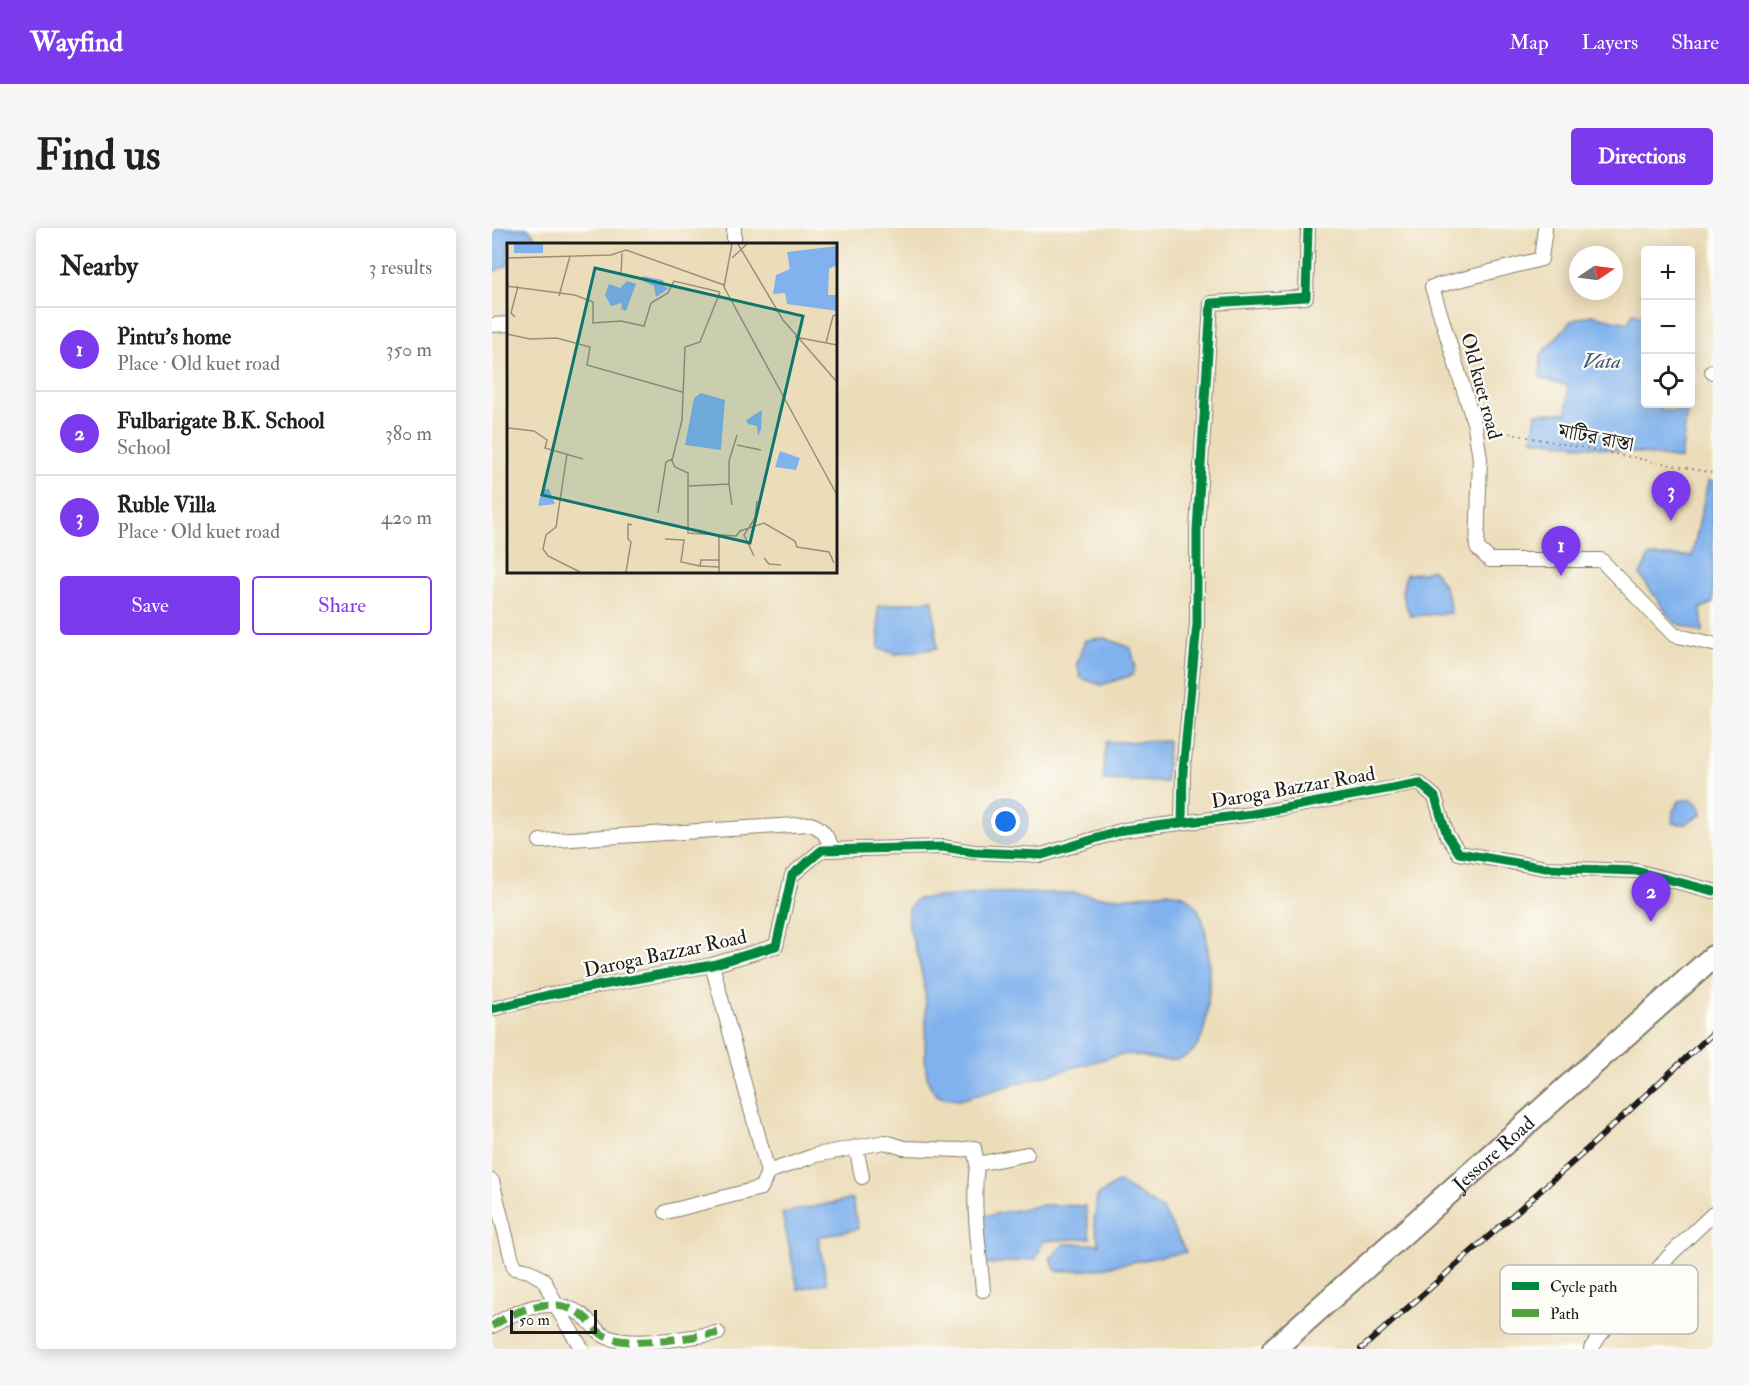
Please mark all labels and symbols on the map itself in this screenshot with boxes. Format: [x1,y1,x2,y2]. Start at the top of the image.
inset map [507,243,837,573]
north arrow [1569,246,1623,300]
street label: Old kuet road [1455,330,1508,442]
water label: Vata [1583,348,1621,375]
street label: মাটির রাস্তা [1555,418,1636,457]
pin: 3 [1652,472,1690,521]
pin: 1 [1542,526,1580,576]
street label: Daroga Bazzar Road [1209,761,1377,814]
your location [991,807,1020,836]
pin: 2 [1632,872,1670,922]
street label: Daroga Bazzar Road [581,924,749,983]
street label: Jessore Road [1447,1110,1540,1197]
legend [1500,1265,1698,1334]
text: Cycle path [1550,1277,1618,1298]
text: Path [1550,1304,1580,1324]
scale bar [510,1307,597,1334]

